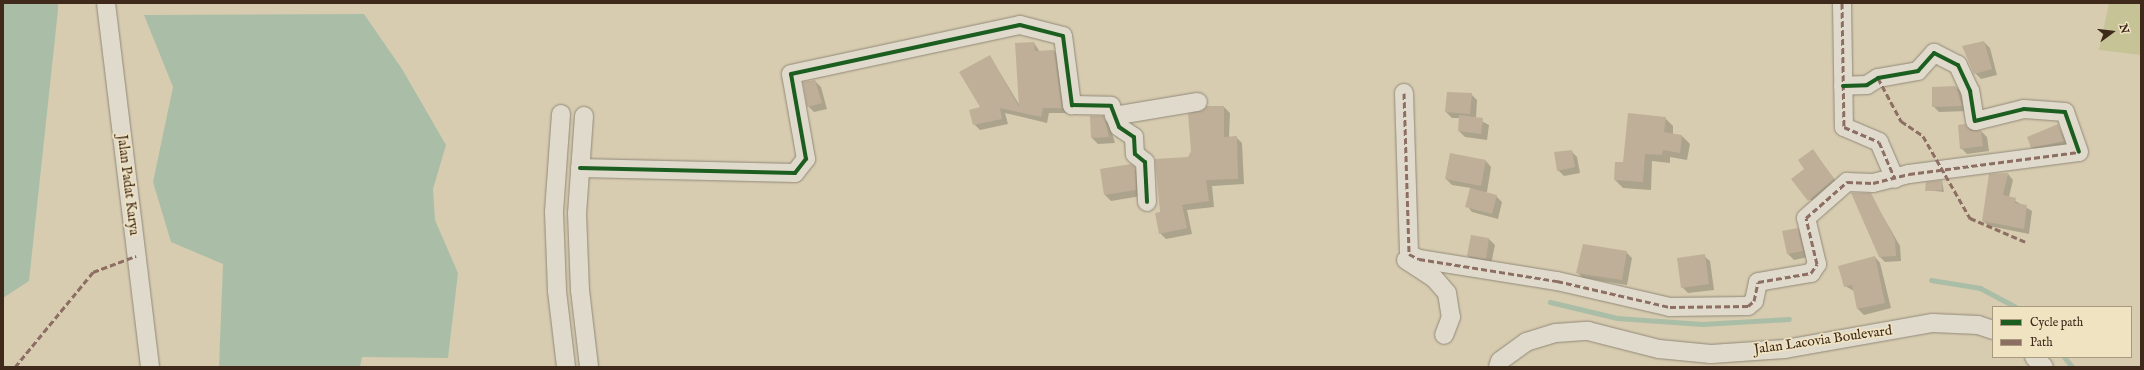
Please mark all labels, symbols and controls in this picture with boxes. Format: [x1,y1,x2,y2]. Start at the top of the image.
north arrow [2092,12,2132,52]
text: N [2116,22,2132,35]
street label: Jalan Padat Karya [113,134,143,236]
legend [1992,306,2132,358]
text: Cycle path [2030,315,2083,330]
street label: Jalan Lacovia Boulevard [1753,322,1893,358]
text: Path [2030,335,2053,350]

